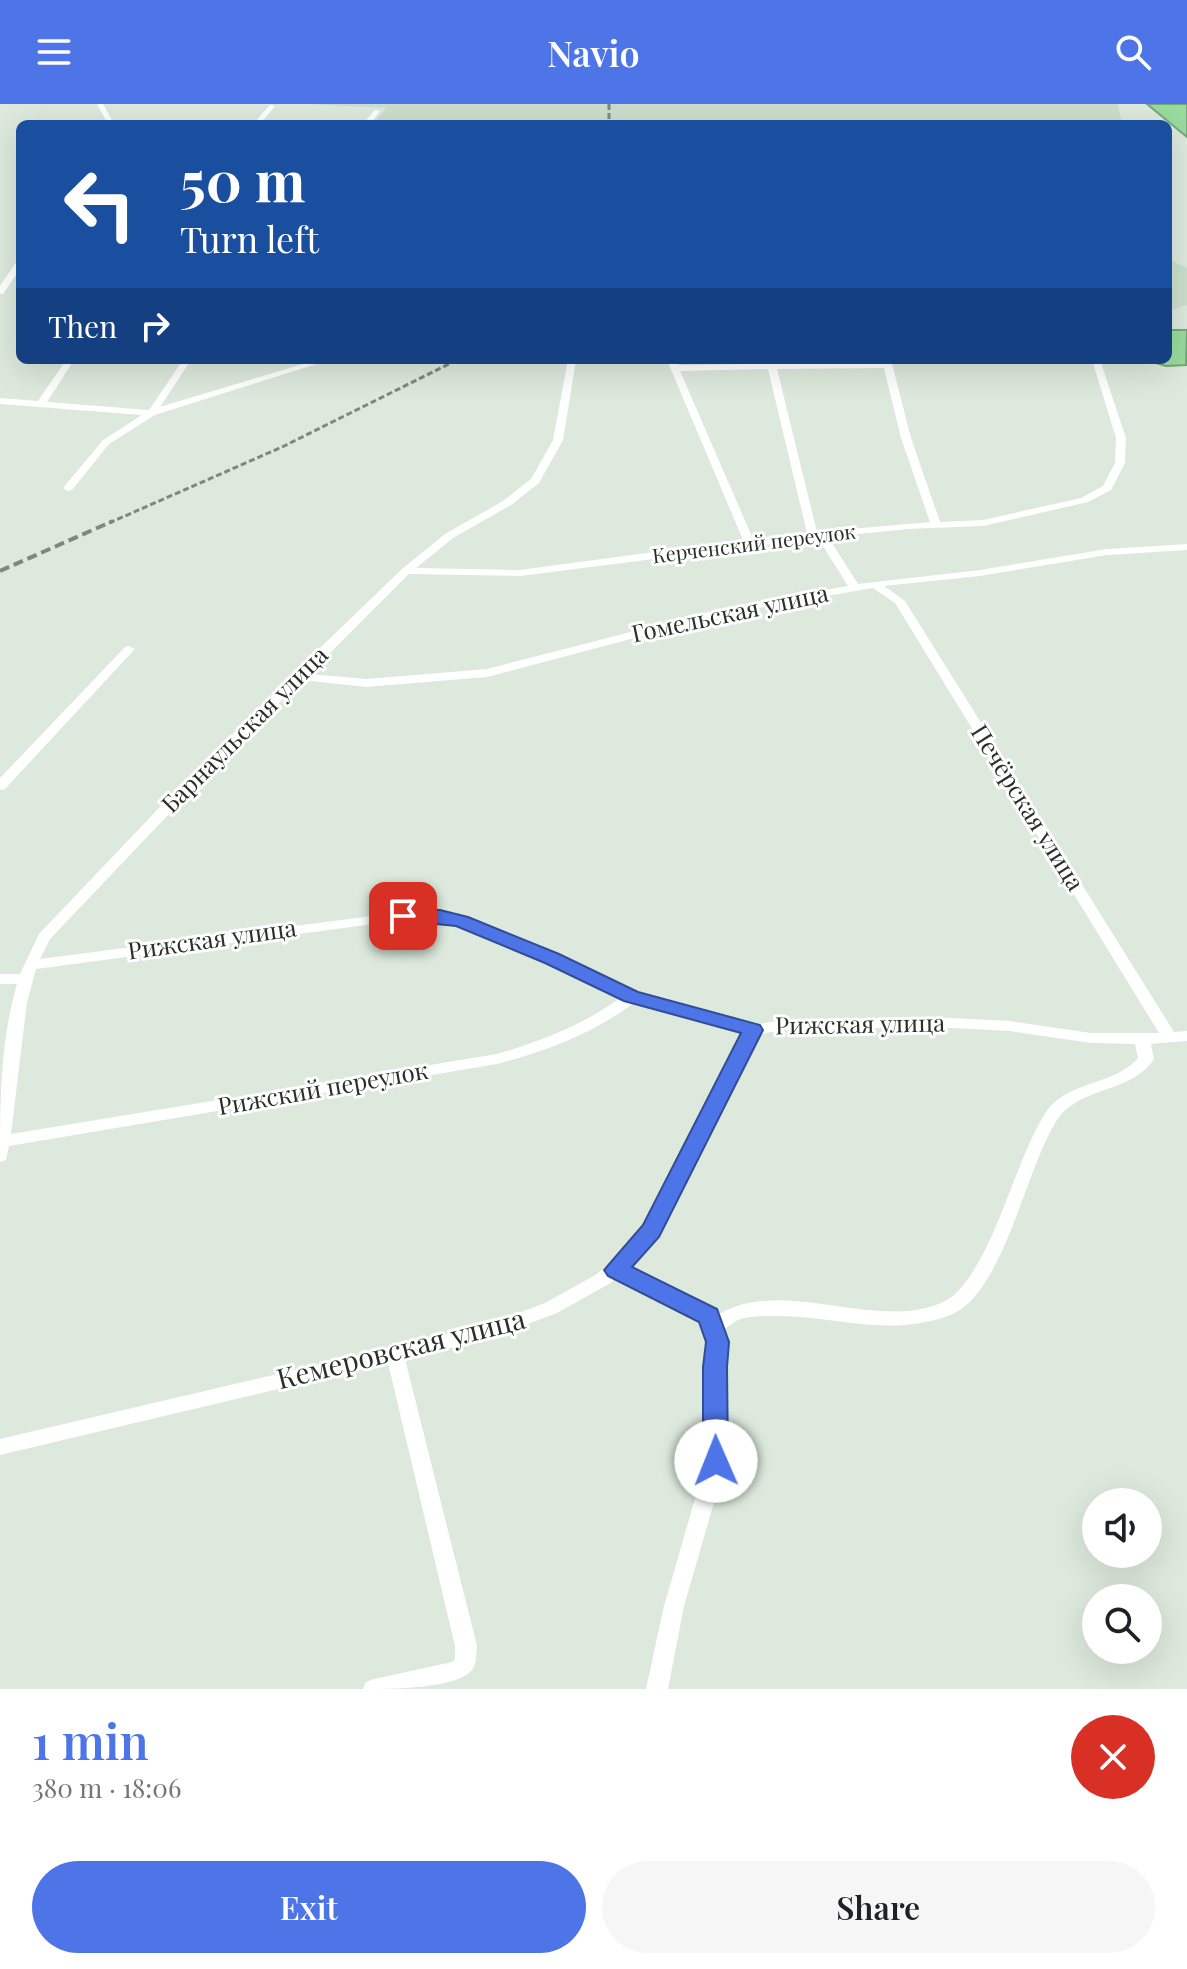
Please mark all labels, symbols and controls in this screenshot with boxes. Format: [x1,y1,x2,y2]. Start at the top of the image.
text: Navio [547,28,640,76]
icon: menu [32,30,76,74]
icon: search [1111,30,1155,74]
text: 50 m [180,142,306,217]
icon: left [48,152,152,256]
text: Turn left [180,214,319,262]
icon: right [133,304,177,348]
text: Then [48,306,117,346]
street label: Керченский переулок [651,517,858,568]
street label: Гомельская улица [628,576,831,649]
street label: Барнаульская улица [153,638,334,819]
street label: Печёрская улица [965,718,1093,896]
pin [369,882,437,950]
icon: arrive [381,894,425,938]
street label: Рижская улица [125,910,298,966]
street label: Рижская улица [775,1006,945,1040]
street label: Рижский переулок [215,1053,431,1121]
street label: Кемеровская улица [273,1299,529,1396]
position arrow [674,1419,758,1503]
map controls [1082,1488,1162,1664]
button: sound [1082,1488,1162,1568]
button: search [1082,1584,1162,1664]
text: 1 min [32,1708,149,1772]
button: close [1071,1715,1155,1799]
text: 380 m · 18:06 [32,1770,181,1805]
button: Exit [32,1861,586,1953]
button: Share [602,1861,1155,1953]

